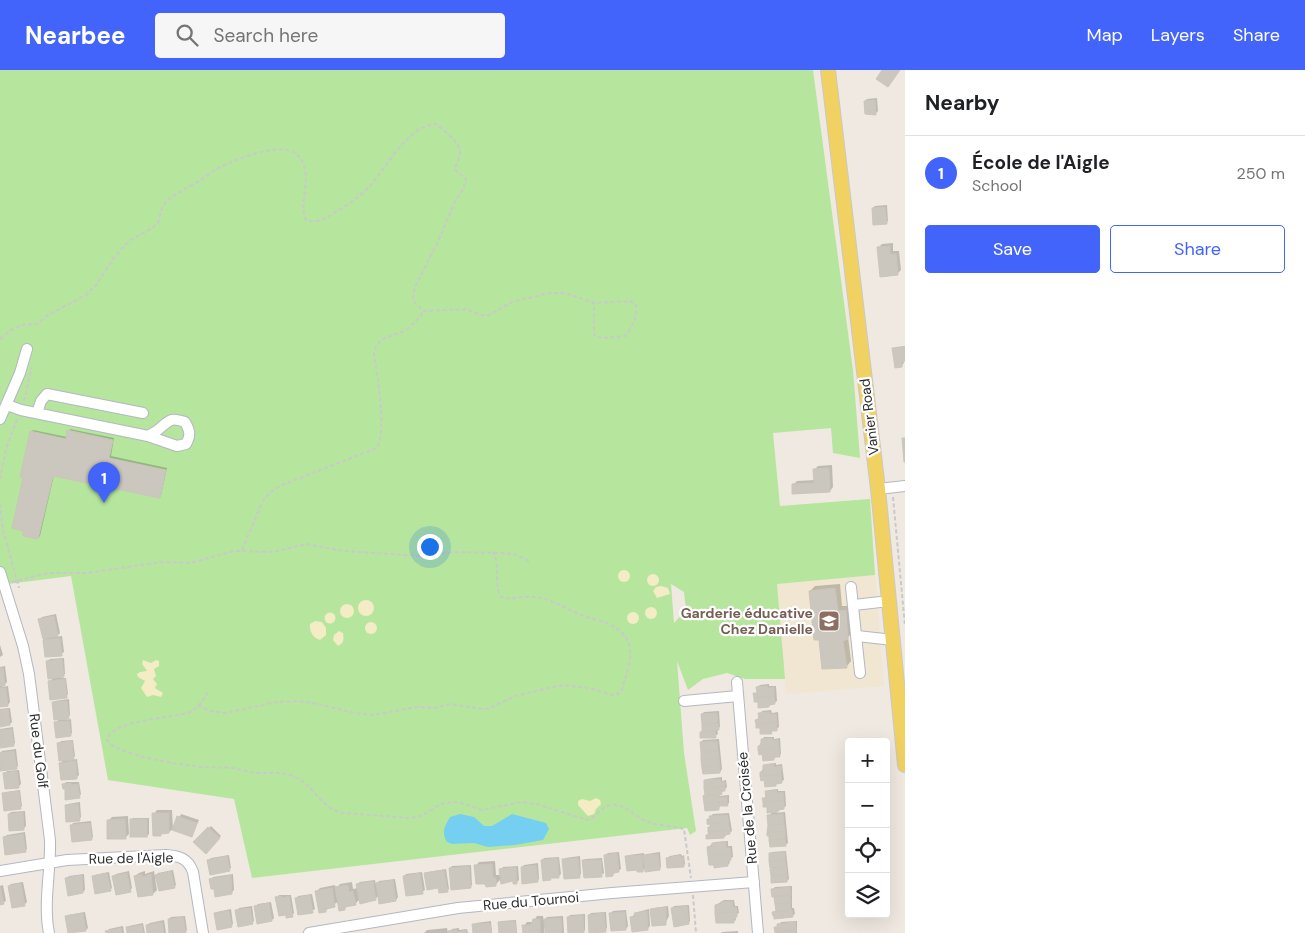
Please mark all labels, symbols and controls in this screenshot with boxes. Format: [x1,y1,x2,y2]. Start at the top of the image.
search box [155,13,505,58]
text: Nearbee [25,20,125,51]
icon: search [173,21,201,49]
text: Search here [213,23,318,48]
text: Map [1087,23,1123,47]
text: Layers [1151,23,1205,47]
text: Share [1233,23,1280,47]
text: Nearby [925,89,999,117]
text: École de l'Aigle [972,150,1110,175]
text: 1 [938,163,944,184]
text: 250 m [1237,163,1285,184]
text: School [972,175,1022,196]
button: Save [925,225,1100,273]
button: Share [1110,225,1285,273]
street label: Vanier Road [855,378,883,456]
pin: 1 [88,462,120,503]
your location [417,534,443,560]
place label: Garderie éducative Chez Danielle [681,604,813,638]
school or university icon: Garderie éducative Chez Danielle [817,609,841,633]
street label: Rue du Golf [25,713,53,790]
map controls [845,738,890,918]
button: + [845,738,890,783]
street label: Rue de la Croisée [733,751,761,865]
button: − [845,783,890,828]
button: locate [845,828,890,873]
street label: Rue de l'Aigle [89,848,173,868]
button: layers [845,873,890,918]
street label: Rue du Tournoi [482,888,580,914]

